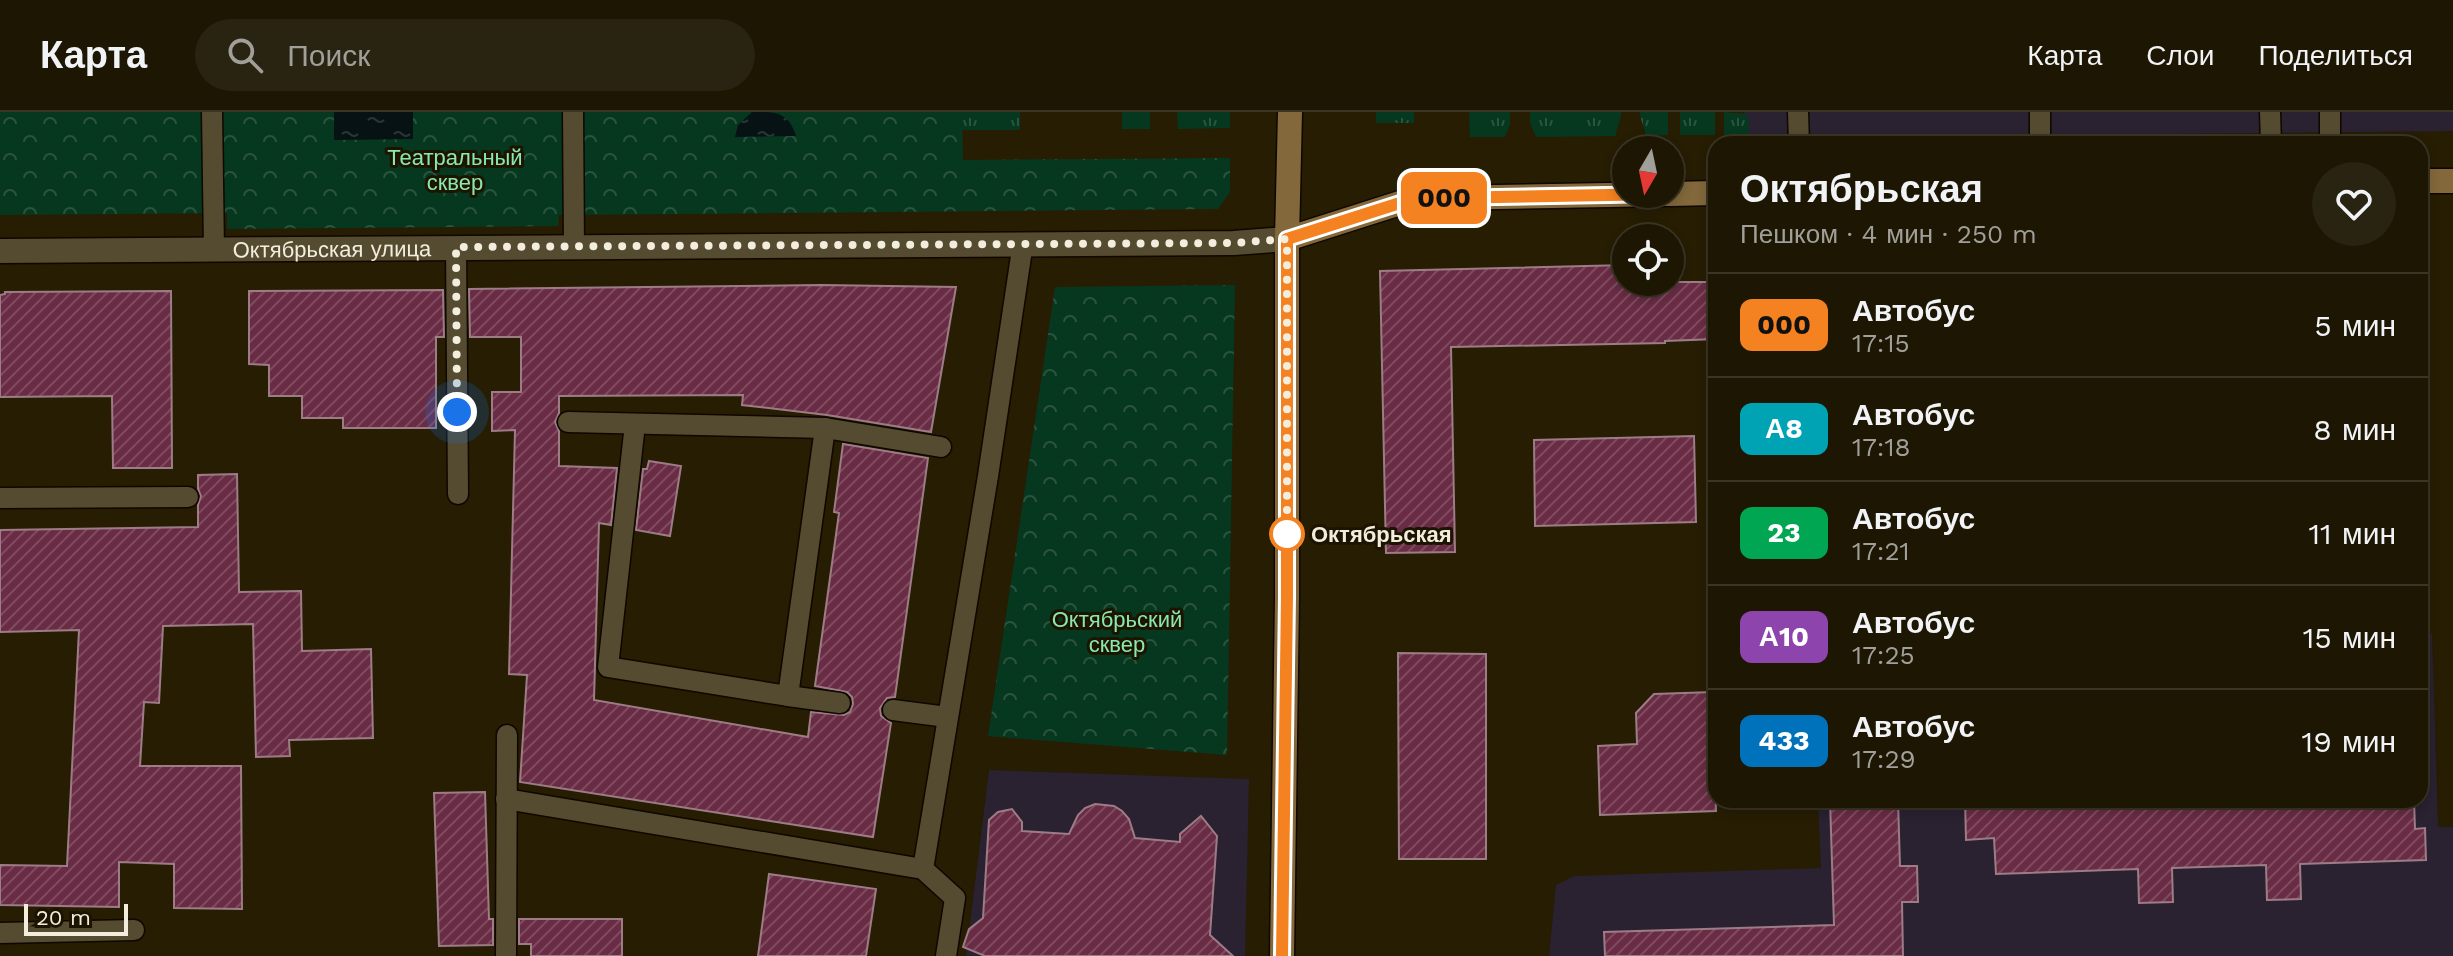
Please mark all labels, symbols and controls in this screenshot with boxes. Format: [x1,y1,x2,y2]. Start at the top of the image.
search box [195,19,755,91]
text: Карта [40,33,147,77]
icon: search [223,33,267,77]
text: Поиск [287,38,370,73]
text: Карта [2027,39,2102,72]
text: Слои [2146,39,2214,72]
text: Поделиться [2258,39,2413,72]
north arrow [1612,136,1684,208]
map controls [1612,136,1684,296]
park label: Театральный сквер [387,145,523,195]
button: heart [2312,162,2396,246]
text: Октябрьская [1740,167,1983,211]
line badge: 000 [1398,172,1490,224]
text: 000 [1417,181,1471,214]
text: Пешком · 4 мин · 250 m [1740,219,2037,249]
button: locate [1612,224,1684,296]
street label: Октябрьская улица [233,236,432,262]
text: Автобус [1852,293,1975,328]
text: 000 [1757,308,1811,341]
text: 5 мин [2314,308,2396,343]
text: 17:15 [1852,328,1910,358]
your location [437,392,477,432]
text: Автобус [1852,397,1975,432]
text: А8 [1765,412,1803,445]
text: 8 мин [2313,412,2396,447]
text: 17:18 [1852,432,1911,462]
text: Автобус [1852,501,1975,536]
text: 23 [1767,516,1801,549]
text: 11 мин [2308,516,2396,551]
marker: Октябрьская [1270,517,1304,551]
place label: Октябрьская [1311,522,1452,547]
text: 17:21 [1852,536,1910,566]
text: Автобус [1852,605,1975,640]
park label: Октябрьский сквер [1052,607,1182,657]
text: А10 [1759,620,1809,653]
text: 15 мин [2303,620,2396,655]
text: 17:25 [1852,640,1915,670]
text: Автобус [1852,709,1975,744]
text: 433 [1758,724,1810,757]
text: 19 мин [2302,724,2396,759]
text: 17:29 [1852,744,1916,774]
scale bar [24,900,128,936]
text: 20 m [36,905,91,930]

